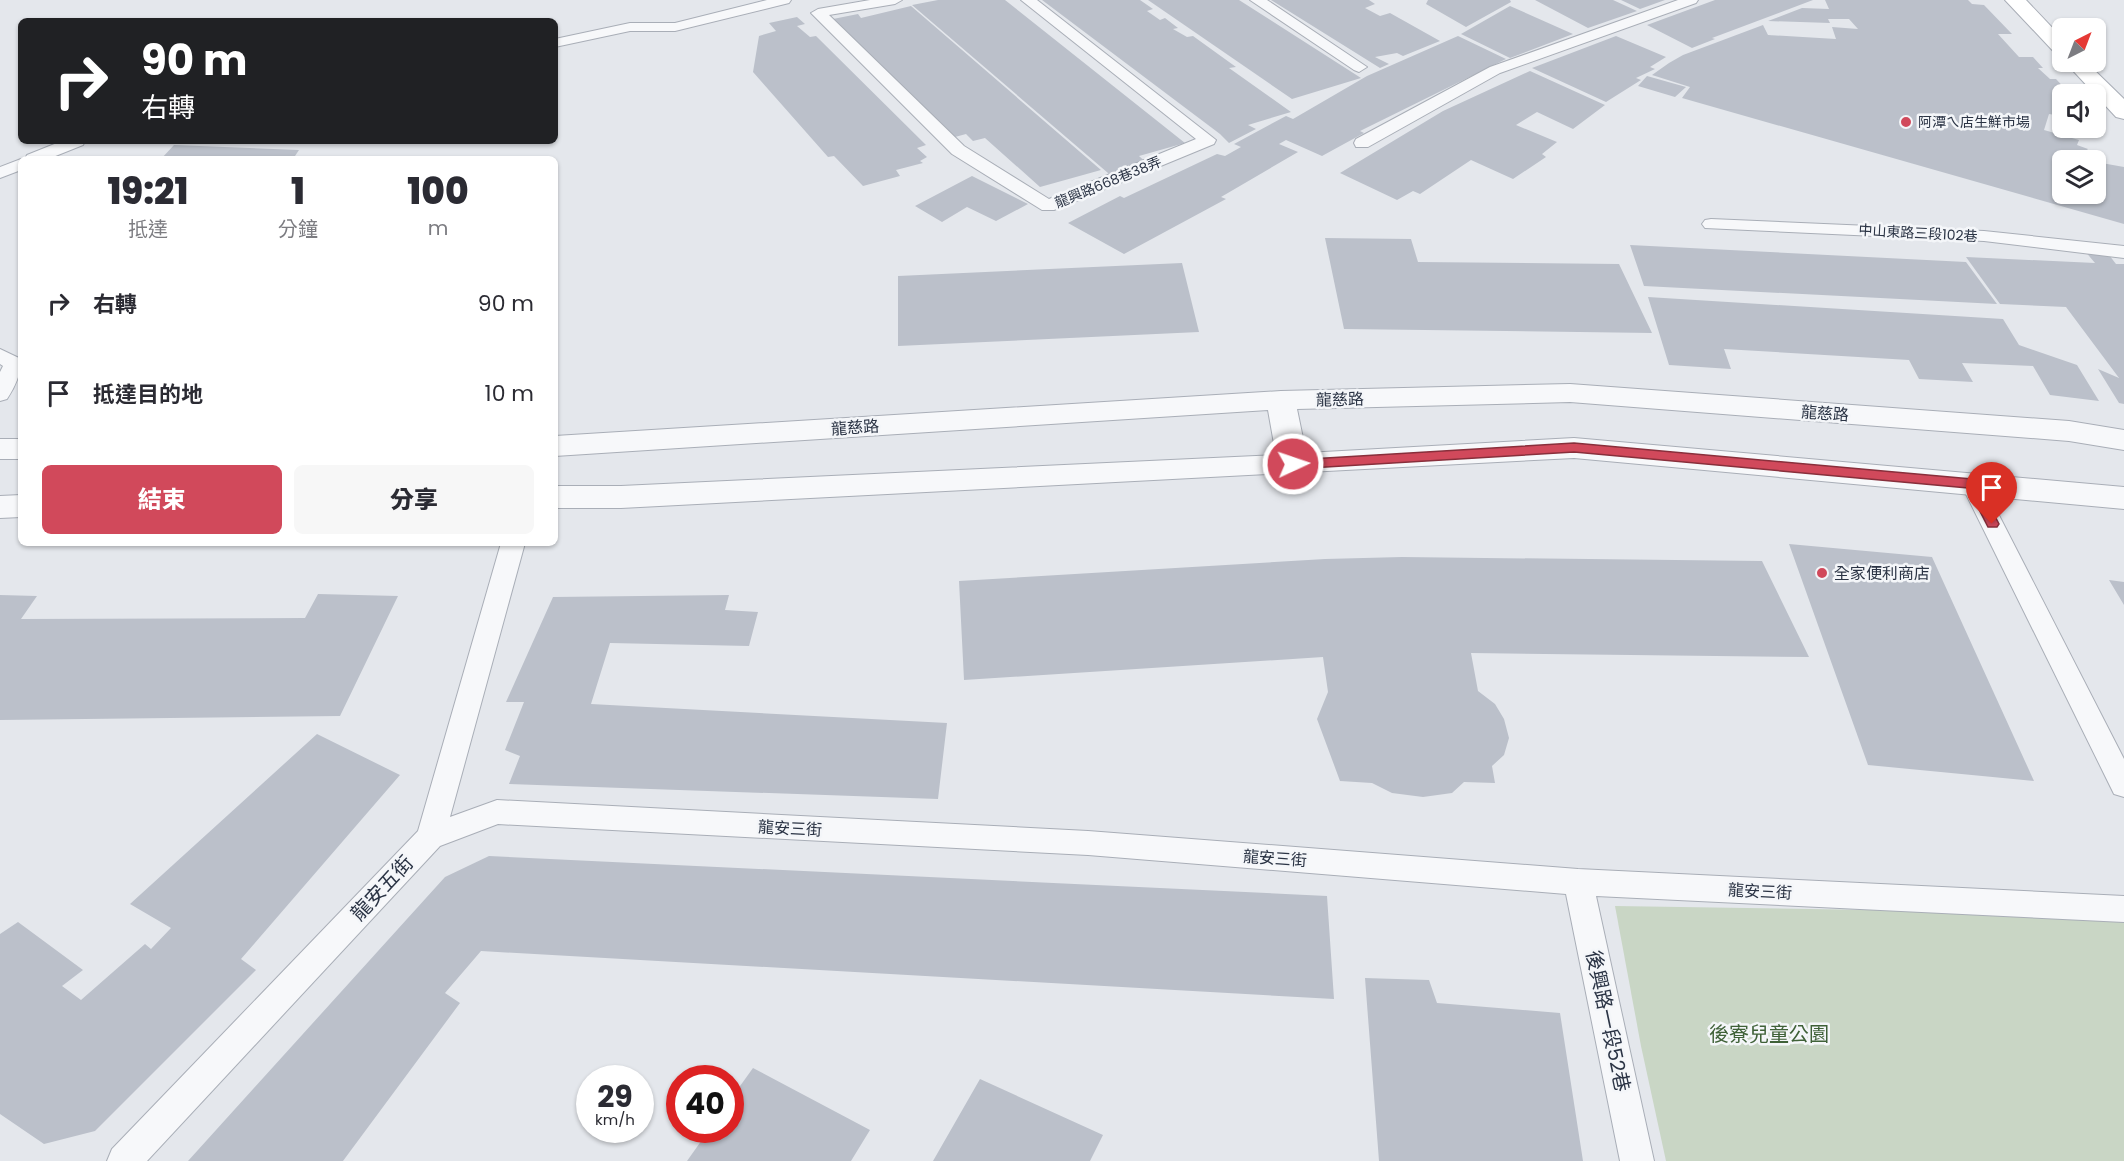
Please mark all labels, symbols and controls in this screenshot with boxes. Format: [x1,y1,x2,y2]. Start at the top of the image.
north arrow [2052,18,2106,72]
map controls [2052,18,2106,204]
text: 90 m [141,31,248,90]
icon: right [42,42,120,120]
button: sound [2052,84,2106,138]
text: 右轉 [141,89,195,126]
place label: 阿潭ㄟ店生鮮市場 [1918,112,2030,132]
marker: 阿潭ㄟ店生鮮市場 [1899,115,1913,129]
button: layers [2052,150,2106,204]
street label: 龍興路668巷38弄 [1052,151,1164,213]
text: 19:21 [107,166,188,217]
text: 1 [291,166,305,217]
text: 100 [407,166,469,217]
text: m [428,214,448,242]
text: 抵達 [128,215,168,243]
text: 分鐘 [278,215,318,243]
street label: 中山東路三段102巷 [1858,220,1978,246]
icon: right [42,287,75,320]
text: 90 m [478,288,534,319]
text: 右轉 [93,289,137,320]
icon: arrive [42,377,75,410]
text: 10 m [485,378,534,409]
text: 抵達目的地 [93,379,203,410]
street label: 龍慈路 [1316,388,1364,411]
street label: 龍慈路 [1800,400,1850,427]
street label: 龍慈路 [830,414,880,441]
position arrow [1261,432,1325,496]
pin [1966,462,2017,524]
button: 結束 [42,465,282,534]
button: 分享 [294,465,534,534]
icon: arrive [1975,471,2008,504]
place label: 全家便利商店 [1834,562,1930,585]
marker: 全家便利商店 [1815,566,1829,580]
street label: 龍安三街 [757,815,823,842]
street label: 龍安三街 [1242,845,1308,872]
street label: 龍安五街 [344,849,420,927]
street label: 龍安三街 [1727,878,1793,905]
street label: 後興路一段52巷 [1579,948,1637,1094]
park label: 後寮兒童公園 [1709,1020,1829,1048]
speed limit sign: 40 [666,1065,744,1143]
text: 29 [597,1075,633,1118]
text: km/h [595,1109,635,1130]

